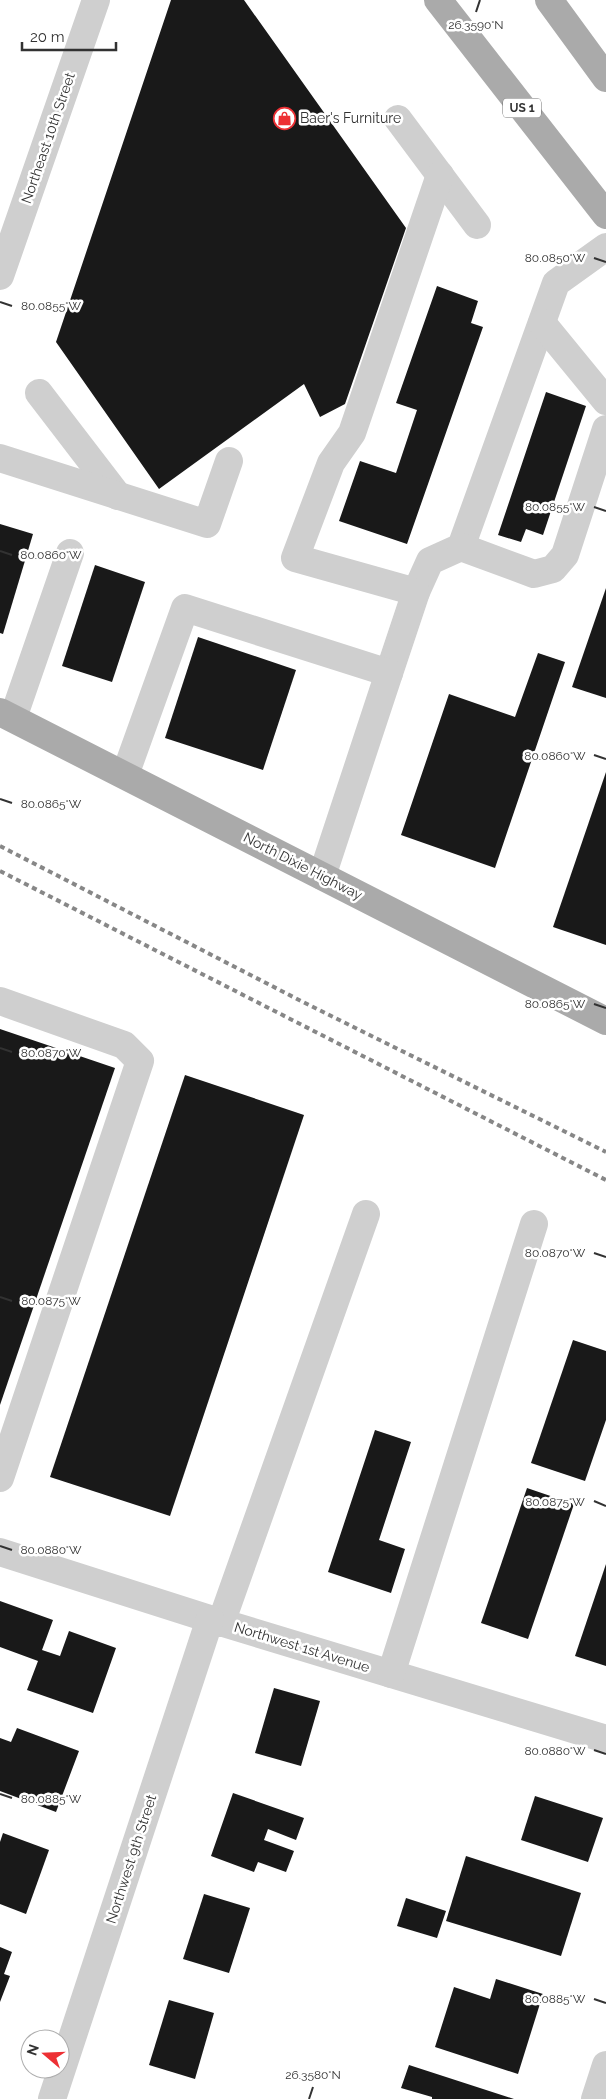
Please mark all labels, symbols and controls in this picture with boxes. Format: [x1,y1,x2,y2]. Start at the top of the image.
text: 26.3590°N [448,18,504,32]
scale bar [22,20,116,52]
text: 20 m [30,28,65,46]
street label: Northeast 10th Street [18,70,78,206]
road number: US 1 [503,99,541,118]
shop icon: Baer's Furniture [272,106,296,130]
place label: Baer's Furniture [300,110,401,126]
text: 80.0850°W [525,251,586,265]
text: 80.0855°W [21,299,81,313]
text: 80.0855°W [525,500,585,514]
text: 80.0860°W [20,548,82,562]
text: 80.0860°W [524,749,586,763]
text: 80.0865°W [21,797,82,811]
street label: North Dixie Highway [241,829,366,903]
text: 80.0865°W [525,997,586,1011]
text: 80.0870°W [21,1046,82,1060]
text: 80.0870°W [525,1246,586,1260]
text: 80.0875°W [21,1294,81,1308]
text: 80.0875°W [525,1495,585,1509]
text: 80.0880°W [20,1543,82,1557]
street label: Northwest 1st Avenue [232,1619,372,1675]
text: 80.0880°W [524,1744,586,1758]
text: 80.0885°W [21,1792,82,1806]
street label: Northwest 9th Street [103,1792,159,1925]
text: 80.0885°W [525,1992,586,2006]
north arrow [20,2029,70,2079]
text: N [23,2042,42,2057]
text: 26.3580°N [285,2068,341,2082]

